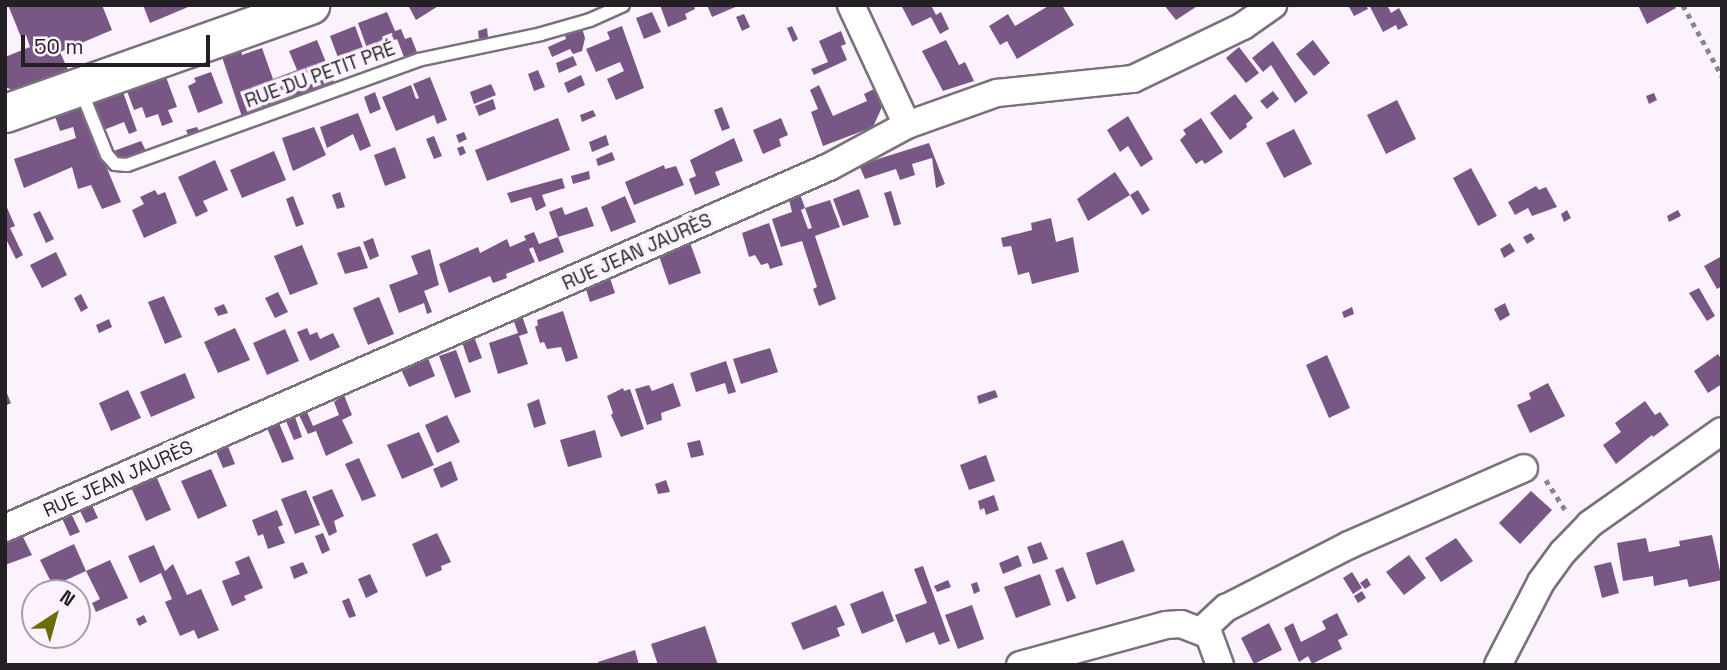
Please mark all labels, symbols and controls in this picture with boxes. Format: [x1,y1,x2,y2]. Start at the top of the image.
scale bar [24,21,214,65]
text: 50 m [34,33,84,60]
street label: RUE DU PETIT PRÉ [242,37,398,113]
street label: RUE JEAN JAURÈS [559,209,715,295]
street label: RUE JEAN JAURÈS [40,436,196,522]
north arrow [21,579,91,649]
text: N [55,584,80,612]

